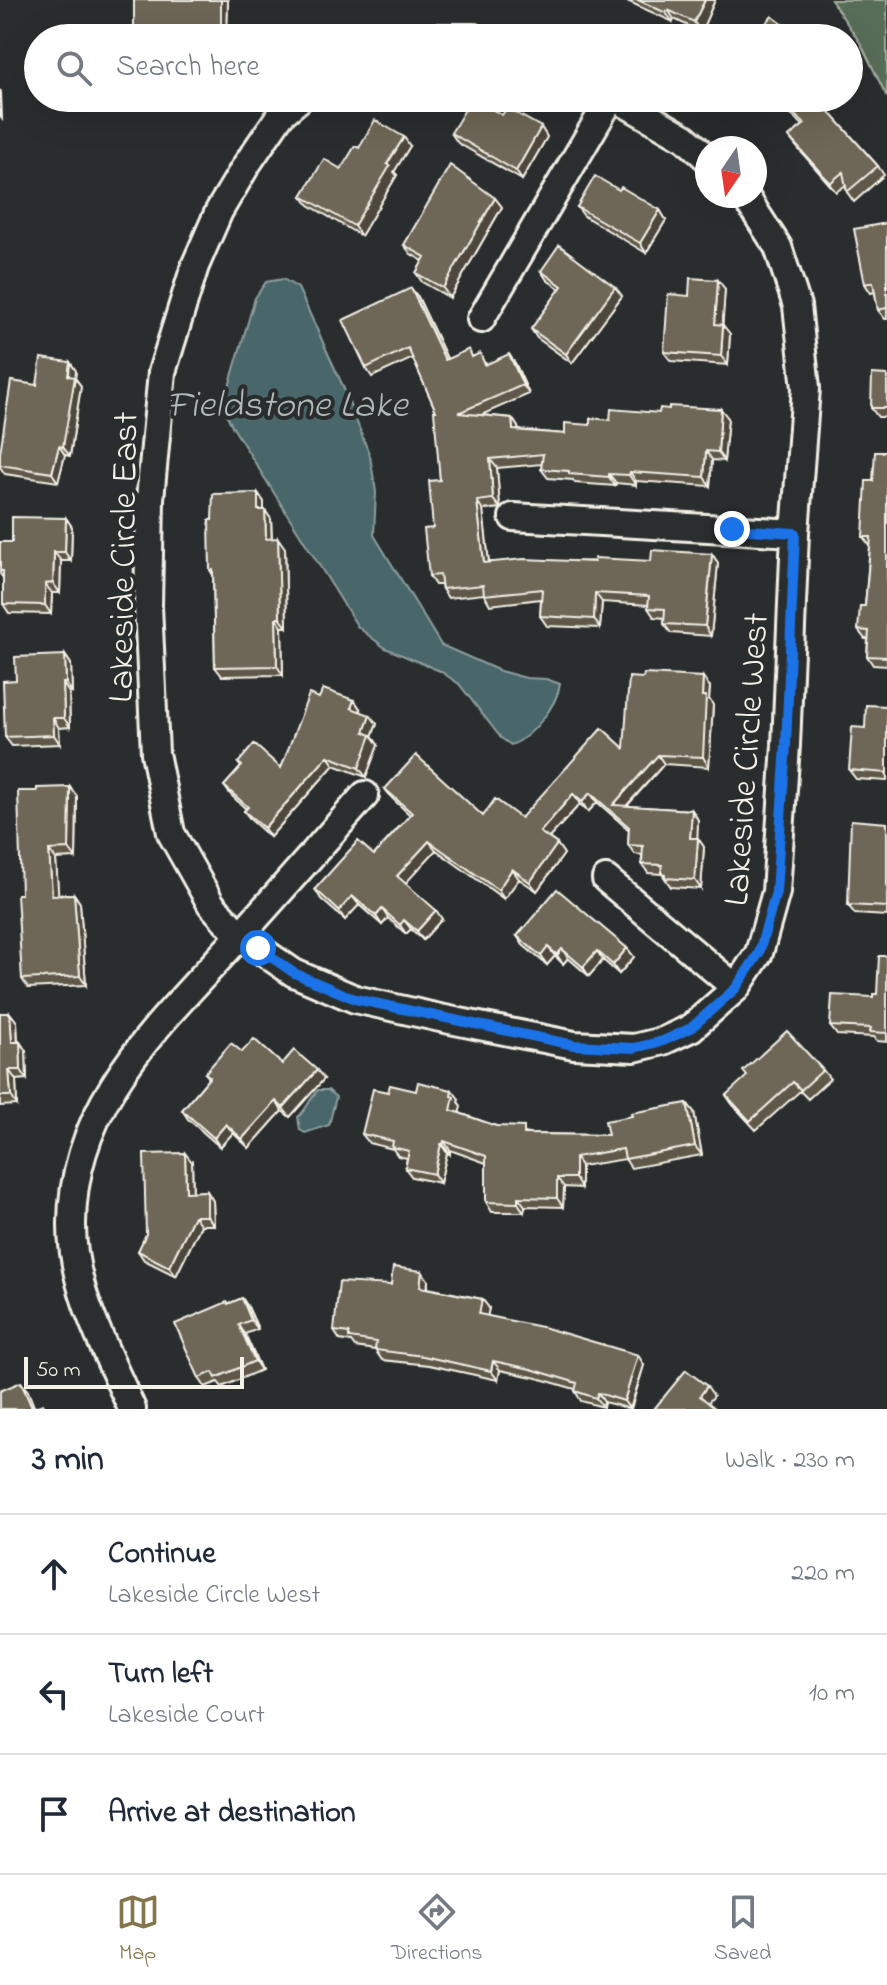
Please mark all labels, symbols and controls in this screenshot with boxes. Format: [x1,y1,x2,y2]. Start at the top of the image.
search box [24,24,863,112]
icon: search [52,46,96,90]
text: Search here [116,46,260,90]
north arrow [695,136,767,208]
water label: Fieldstone Lake [166,379,410,435]
street label: Lakeside Circle East [96,411,155,703]
route end [714,511,750,547]
street label: Lakeside Circle West [712,611,785,908]
route start [240,930,276,966]
scale bar [24,1353,244,1389]
text: 50 m [36,1355,81,1387]
text: 3 min [32,1436,104,1486]
text: Walk · 230 m [725,1442,855,1480]
text: Continue [108,1533,216,1577]
icon: ahead [32,1552,76,1596]
text: 220 m [791,1555,855,1593]
text: Lakeside Circle West [108,1577,320,1615]
text: Turn left [108,1653,213,1697]
icon: left [32,1672,76,1716]
text: 10 m [809,1675,855,1713]
text: Lakeside Court [108,1697,265,1735]
icon: arrive [32,1792,76,1836]
text: Arrive at destination [108,1792,356,1836]
tab: Map [116,1890,160,1970]
tab: Directions [391,1890,483,1970]
tab: Saved [714,1890,771,1970]

